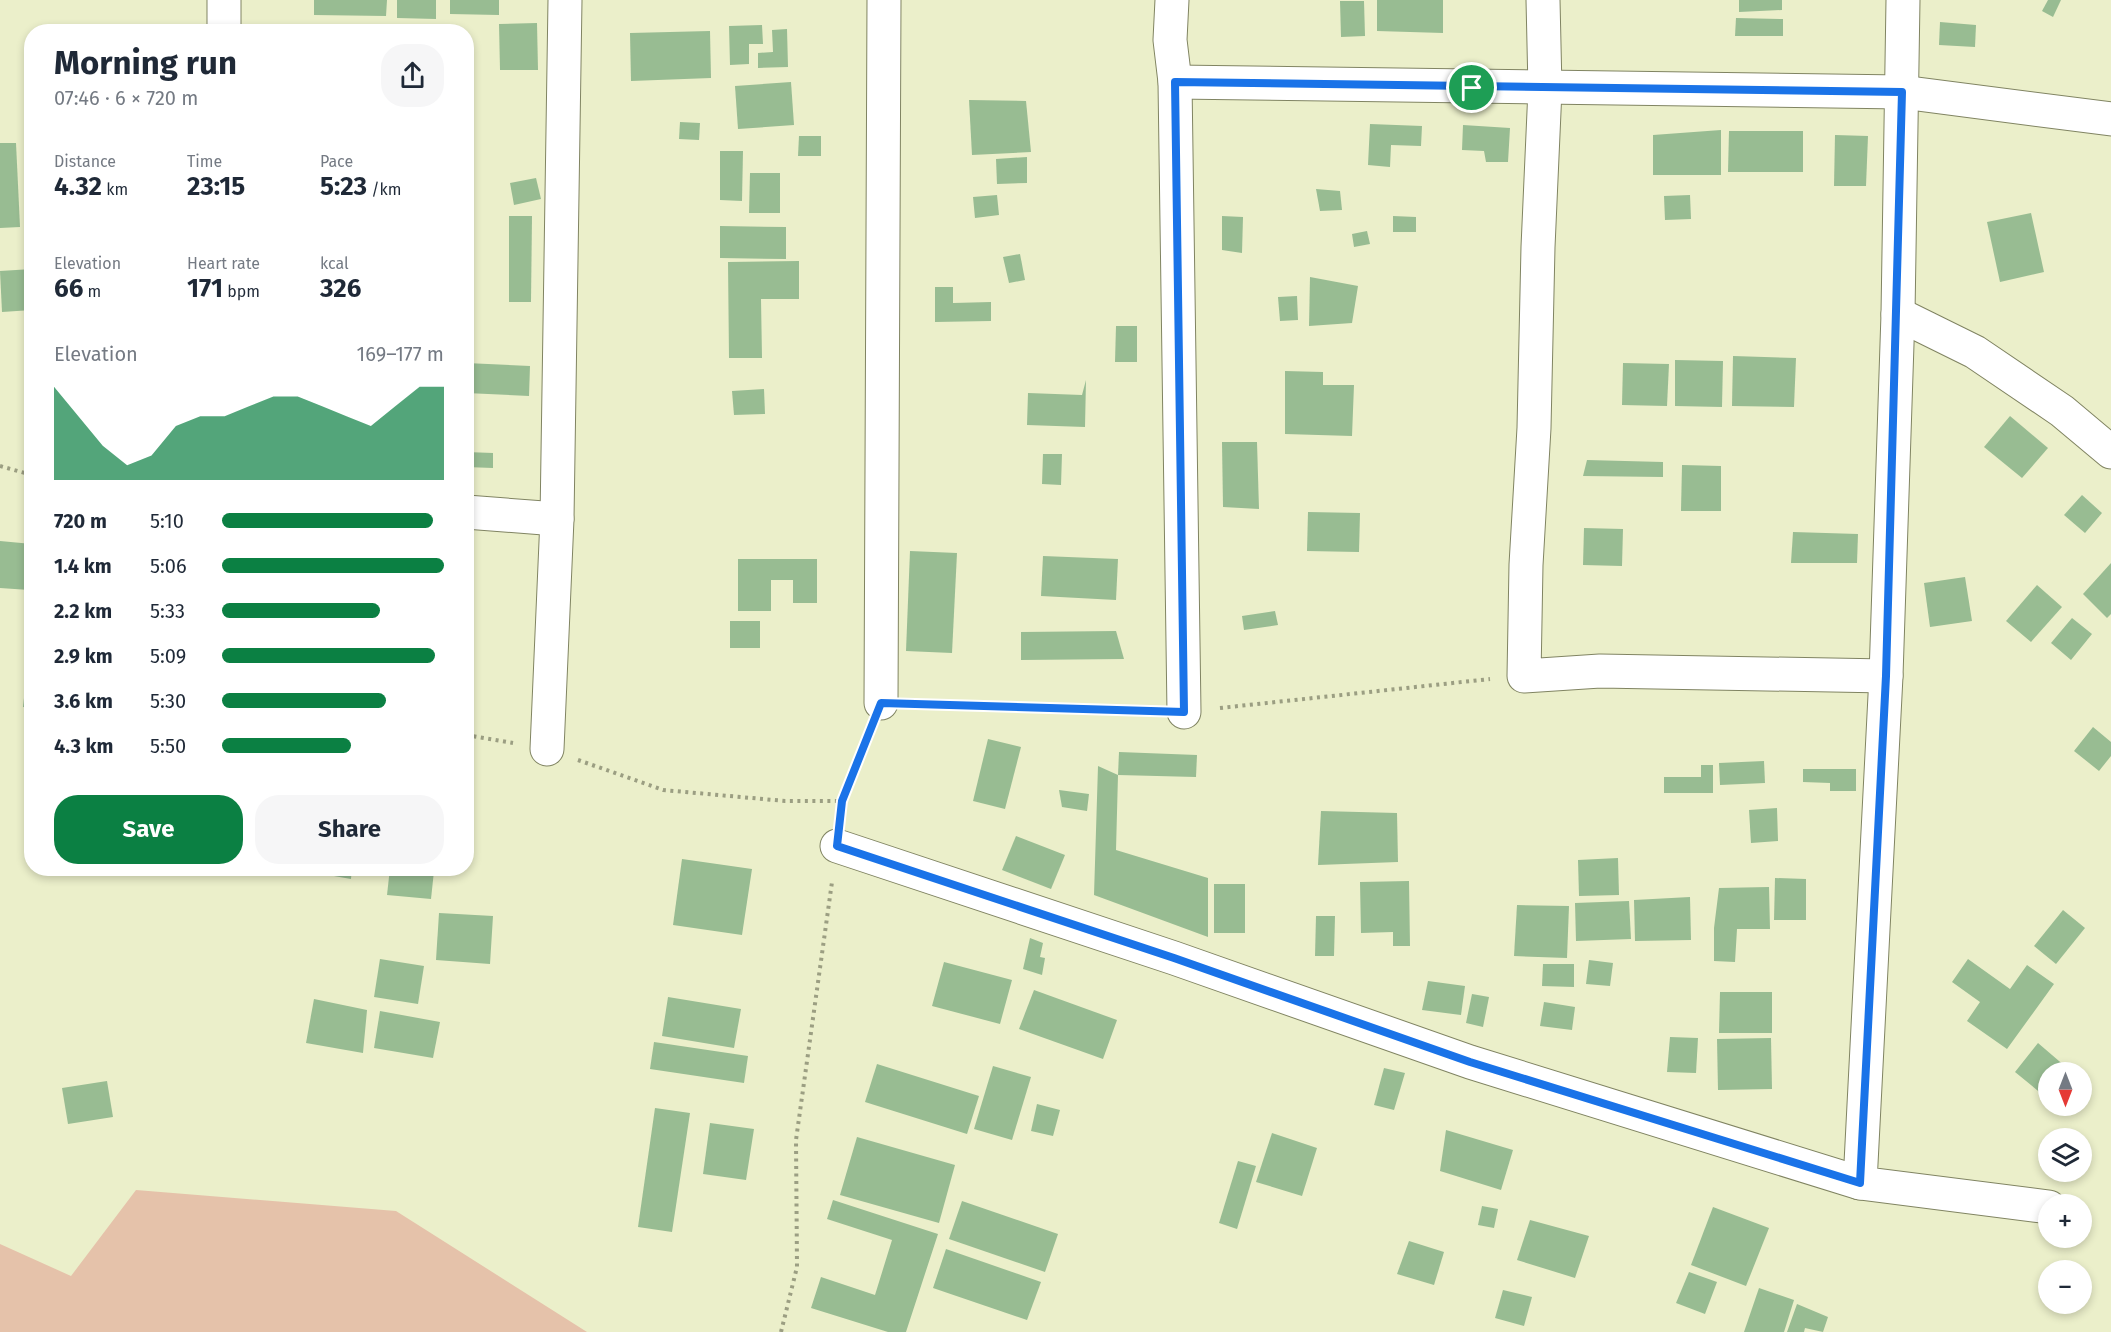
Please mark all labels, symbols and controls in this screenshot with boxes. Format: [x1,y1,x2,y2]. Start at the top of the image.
text: Morning run [54,43,237,83]
button: share [381,44,444,107]
pin [1446,62,1497,113]
icon: arrive [1455,71,1488,104]
text: 07:46 · 6 × 720 m [54,86,198,110]
text: Distance [54,152,116,171]
text: Time [187,152,222,171]
text: Pace [320,152,353,171]
text: 4.32 [54,171,102,202]
text: 23:15 [187,171,245,202]
text: 5:23 [320,171,367,202]
text: km [102,180,128,199]
text: /km [367,180,401,199]
text: Elevation [54,254,121,273]
text: Heart rate [187,254,260,273]
text: kcal [320,254,349,273]
text: 66 [54,273,83,304]
text: 171 [187,273,223,304]
text: 326 [320,273,361,304]
text: m [83,282,101,301]
text: bpm [223,282,260,301]
text: Elevation [54,342,138,366]
text: 169–177 m [357,342,444,366]
text: 720 m [54,509,107,533]
text: 5:10 [150,509,184,533]
text: 1.4 km [54,554,112,578]
text: 5:06 [150,554,187,578]
text: 2.2 km [54,599,112,623]
text: 5:33 [150,599,185,623]
text: 2.9 km [54,644,113,668]
text: 5:09 [150,644,186,668]
text: 3.6 km [54,689,113,713]
text: 5:30 [150,689,186,713]
text: 4.3 km [54,734,114,758]
text: 5:50 [150,734,186,758]
button: Save [54,795,243,864]
button: Share [255,795,444,864]
north arrow [2038,1062,2092,1116]
map controls [2038,1062,2092,1314]
button: layers [2038,1128,2092,1182]
button: + [2038,1194,2092,1248]
button: − [2038,1260,2092,1314]

